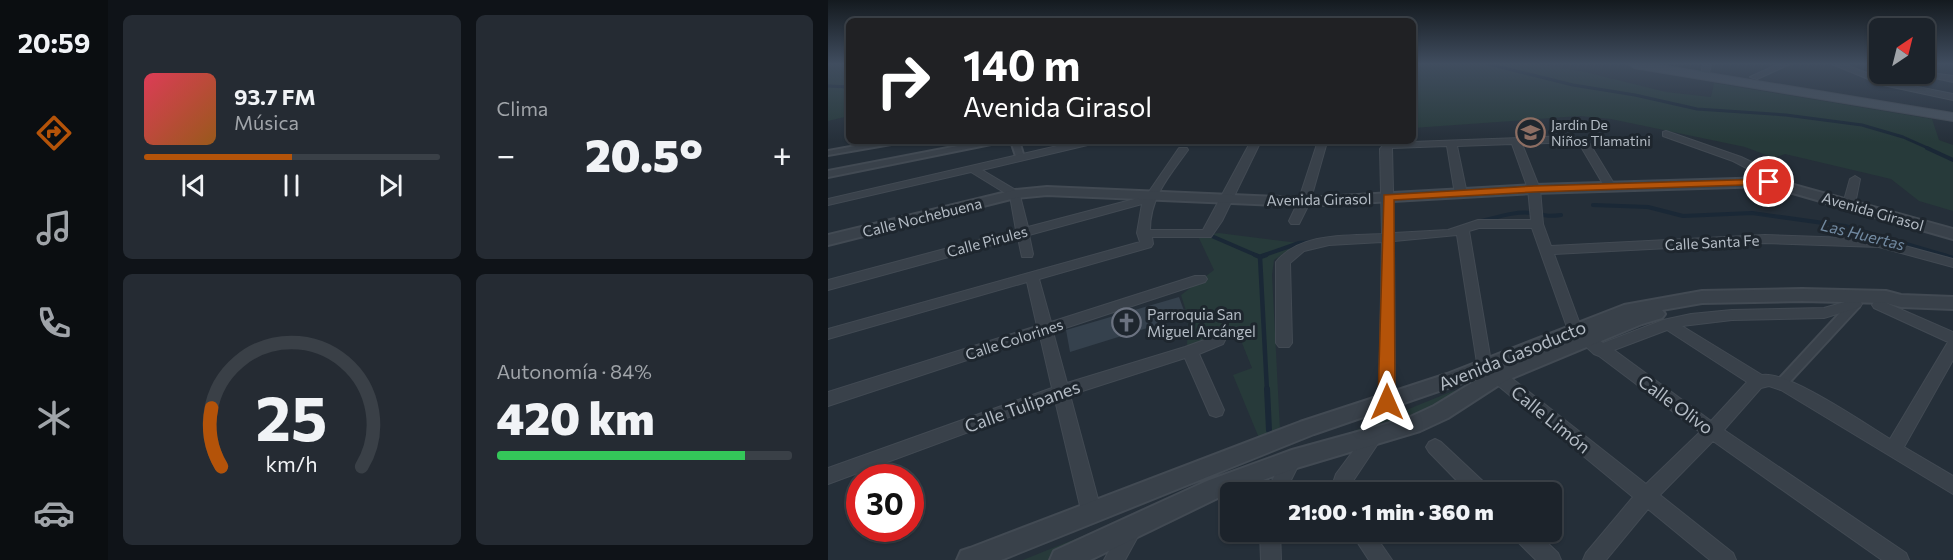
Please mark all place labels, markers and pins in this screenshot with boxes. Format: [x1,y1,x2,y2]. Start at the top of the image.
school or university icon: Jardin De Niños Tlamatini [1514,116,1546,148]
place label: Jardin De Niños Tlamatini [1551,116,1651,149]
pin [1743,156,1794,207]
place label: Parroquia San Miguel Arcángel [1147,305,1256,340]
church icon: Parroquia San Miguel Arcángel [1110,307,1142,339]

